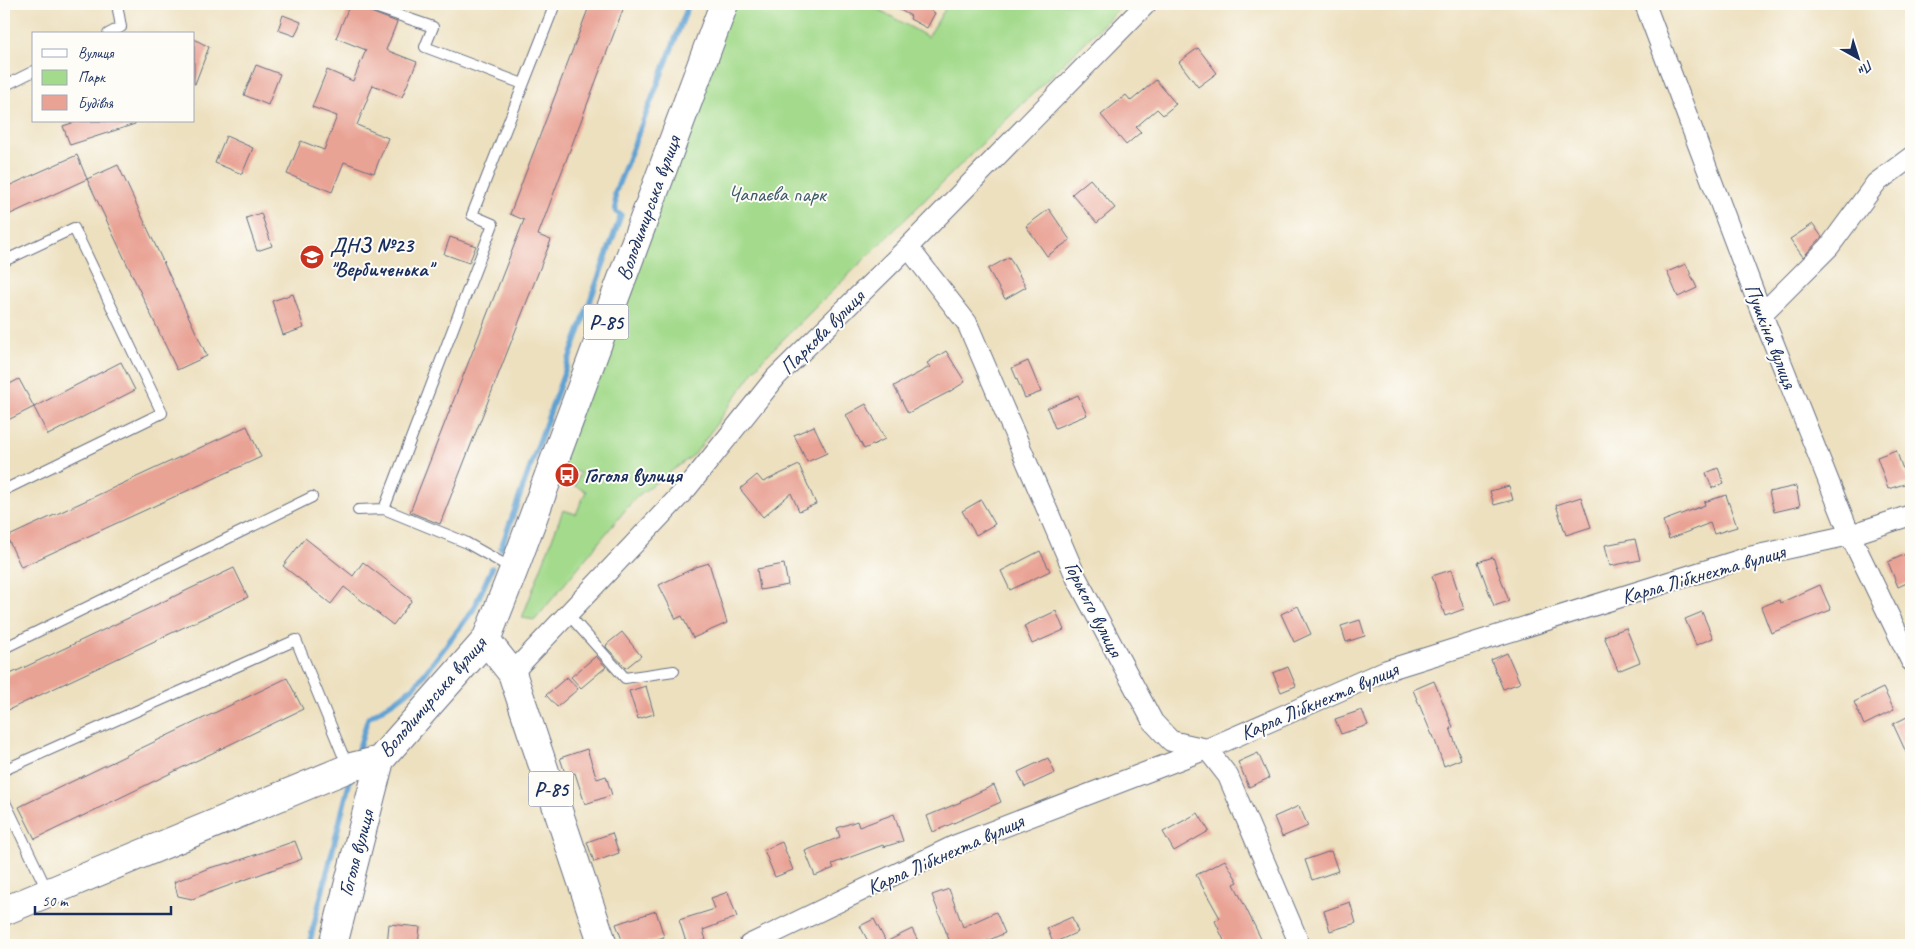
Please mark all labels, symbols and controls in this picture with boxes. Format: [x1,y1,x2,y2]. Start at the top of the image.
legend [32,32,195,122]
north arrow [1832,32,1882,82]
text: Вулиця [78,44,115,63]
text: Пн [1854,56,1877,79]
text: Парк [78,68,106,87]
text: Будівля [78,94,113,113]
street label: Володимирська вулиця [610,131,687,284]
park label: Чапаєва парк [728,181,828,207]
place label: ДНЗ №23 "Вербиченька" [330,232,437,282]
school or university icon: ДНЗ №23 "Вербиченька" [299,244,325,270]
street label: Пушкіна вулиця [1739,280,1803,394]
street label: Паркова вулиця [774,283,871,380]
road number: Р-85 [584,304,628,340]
bus stop icon: Гоголя вулиця [554,462,580,488]
place label: Гоголя вулиця [584,462,684,488]
street label: Карла Лібкнехта вулиця [1618,538,1789,610]
street label: Горького вулиця [1059,557,1130,663]
street label: Володимирська вулиця [372,630,493,763]
street label: Карла Лібкнехта вулиця [1236,656,1403,746]
road number: Р-85 [528,772,574,806]
street label: Гоголя вулиця [332,805,380,899]
street label: Карла Лібкнехта вулиця [863,807,1029,900]
scale bar [35,884,171,916]
text: 50 m [42,892,69,911]

